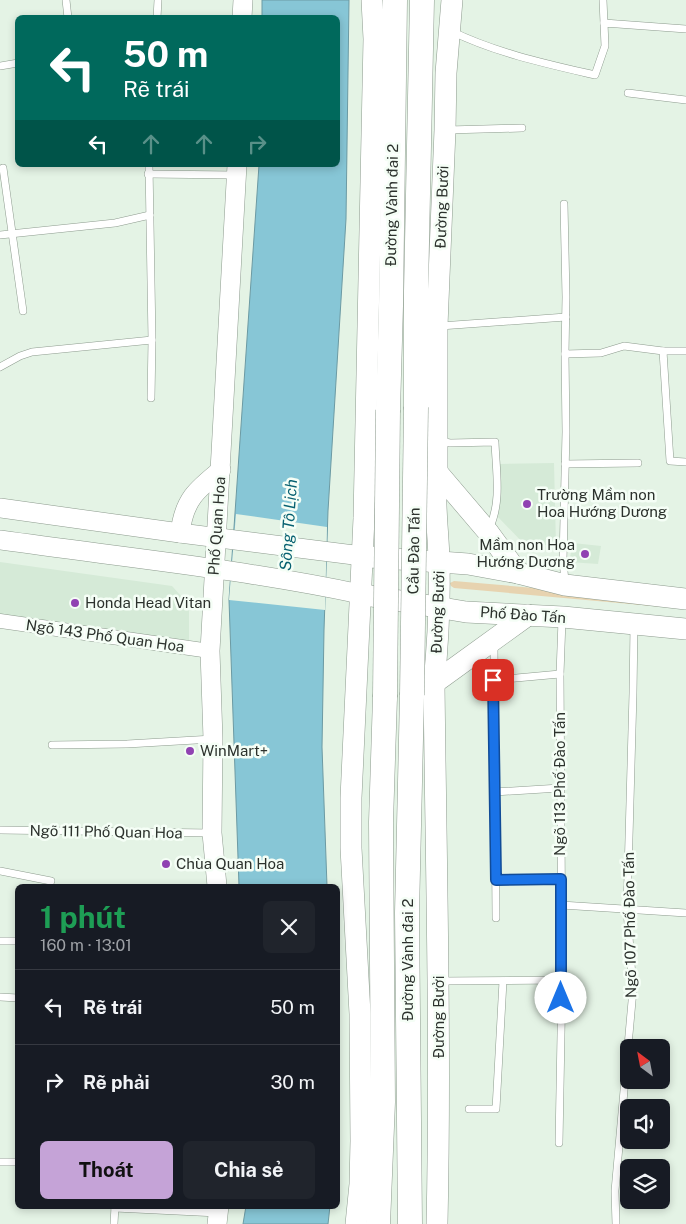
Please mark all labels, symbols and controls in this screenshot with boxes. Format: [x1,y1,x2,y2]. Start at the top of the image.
text: 50 m [123,34,208,75]
icon: left [40,35,105,100]
text: Rẽ trái [123,76,190,102]
icon: left [84,130,112,158]
icon: ahead [137,130,165,158]
icon: ahead [190,130,218,158]
icon: right [243,130,271,158]
street label: Đường Vành đai 2 [382,143,401,266]
street label: Đường Bưởi [432,165,451,249]
street label: Phố Quan Hoa [205,476,228,576]
water label: Sông Tô Lịch [276,478,301,572]
place label: Trường Mầm non Hoa Hướng Dương [537,486,667,520]
marker: Trường Mầm non Hoa Hướng Dương [521,498,533,510]
street label: Cầu Đào Tấn [404,507,423,595]
place label: Mầm non Hoa Hướng Dương [477,536,575,570]
marker: Mầm non Hoa Hướng Dương [579,548,591,560]
street label: Đường Bưởi [428,570,447,654]
place label: Honda Head Vitan [85,594,211,611]
marker: Honda Head Vitan [69,597,81,609]
street label: Phố Đào Tấn [479,603,567,626]
street label: Ngõ 143 Phố Quan Hoa [25,616,185,655]
pin [472,659,514,701]
icon: arrive [479,666,507,694]
street label: Ngõ 113 Phố Đào Tấn [551,712,568,856]
place label: WinMart+ [200,742,268,759]
marker: WinMart+ [184,745,196,757]
street label: Ngõ 111 Phố Quan Hoa [29,822,183,841]
street label: Ngõ 107 Phố Đào Tấn [620,852,639,998]
place label: Chùa Quan Hoa [176,855,284,872]
marker: Chùa Quan Hoa [160,858,172,870]
text: 1 phút [40,899,126,935]
street label: Đường Vành đai 2 [399,899,416,1021]
button: close [263,901,315,953]
text: 160 m · 13:01 [40,936,132,955]
position arrow [534,971,586,1023]
street label: Đường Bưởi [430,976,447,1058]
icon: left [40,993,68,1021]
text: Rẽ trái [83,996,142,1018]
text: 50 m [270,996,315,1018]
north arrow [620,1039,670,1089]
map controls [620,1039,670,1209]
icon: right [40,1068,68,1096]
text: Rẽ phải [83,1071,150,1093]
text: 30 m [270,1071,315,1093]
button: sound [620,1099,670,1149]
button: Thoát [40,1141,173,1199]
button: Chia sẻ [183,1141,315,1199]
button: layers [620,1159,670,1209]

